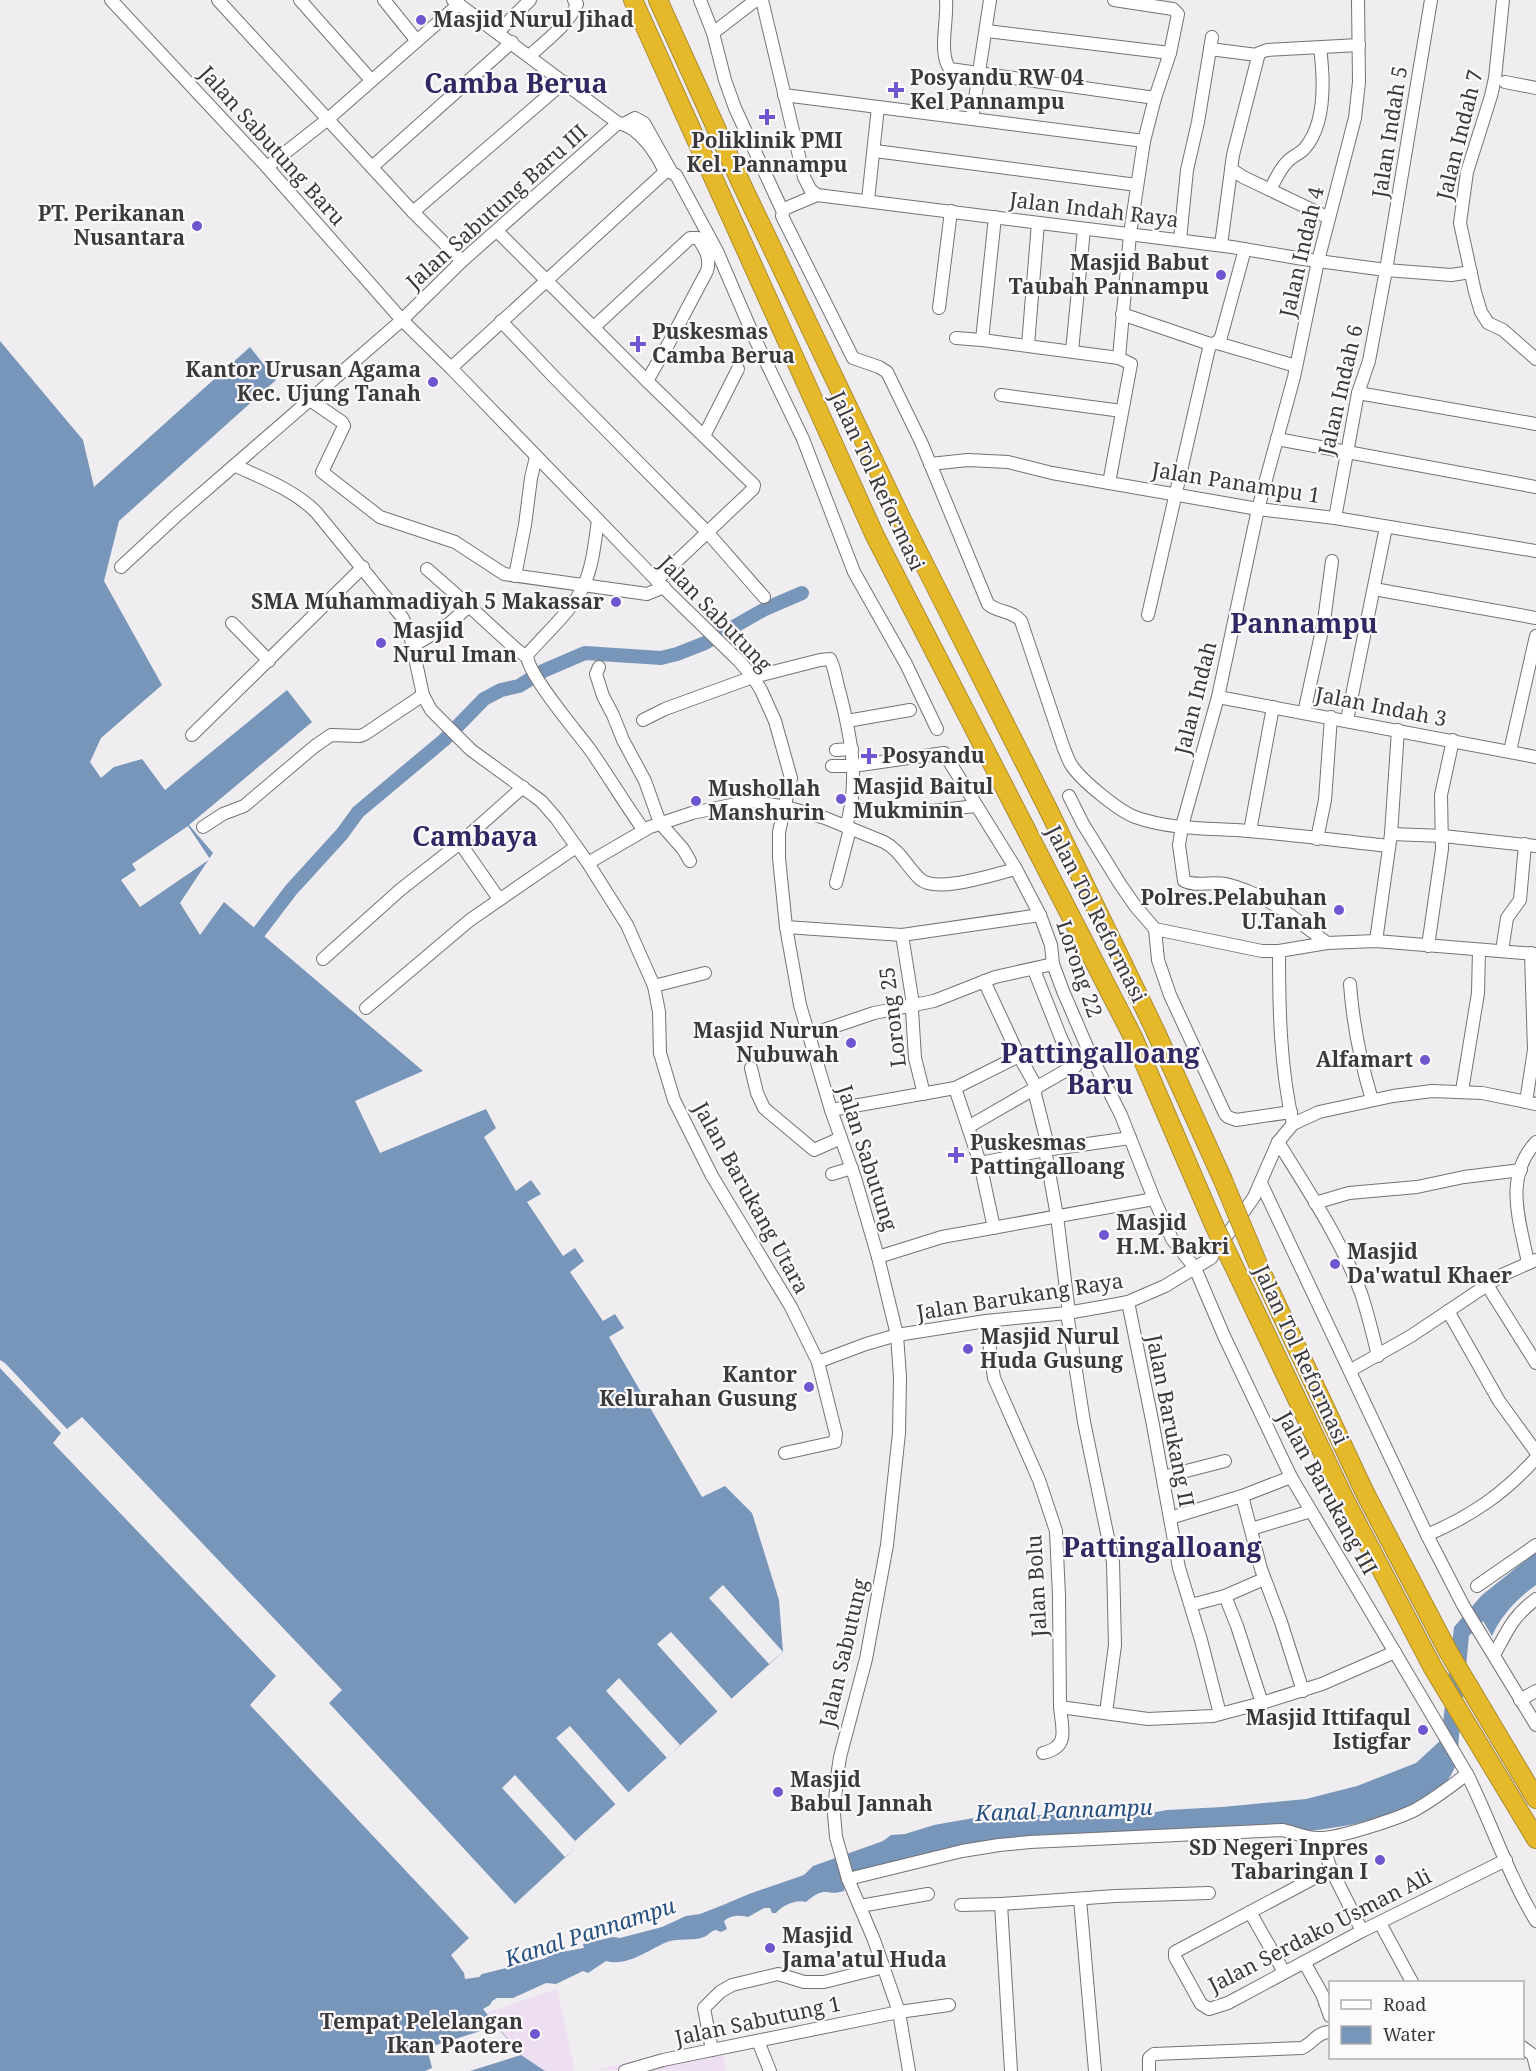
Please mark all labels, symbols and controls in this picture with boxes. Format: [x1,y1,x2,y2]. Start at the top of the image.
place label: Masjid Nurul Jihad [433,5,634,33]
marker: Masjid Nurul Jihad [414,13,428,27]
street label: Jalan Sabutung Baru [193,59,352,231]
place label: Posyandu RW 04 Kel Pannampu [910,63,1084,115]
district label: Camba Berua [424,64,608,101]
street label: Jalan Indah 5 [1365,64,1413,201]
street label: Jalan Indah 7 [1429,67,1489,204]
marker: Posyandu RW 04 Kel Pannampu [887,81,905,99]
marker: Poliklinik PMI Kel. Pannampu [758,108,776,126]
street label: Jalan Sabutung Baru III [399,117,593,296]
place label: Poliklinik PMI Kel. Pannampu [687,126,847,178]
street label: Jalan Indah 4 [1272,184,1330,321]
street label: Jalan Indah Raya [1007,185,1180,233]
place label: PT. Perikanan Nusantara [38,199,185,251]
marker: PT. Perikanan Nusantara [190,219,204,233]
place label: Masjid Babut Taubah Pannampu [1009,248,1209,300]
marker: Masjid Babut Taubah Pannampu [1214,268,1228,282]
place label: Puskesmas Camba Berua [652,317,795,369]
street label: Jalan Indah 6 [1311,322,1369,459]
marker: Puskesmas Camba Berua [629,335,647,353]
place label: Kantor Urusan Agama Kec. Ujung Tanah [185,355,421,407]
marker: Kantor Urusan Agama Kec. Ujung Tanah [426,375,440,389]
street label: Jalan Tol Reformasi [824,385,932,575]
street label: Jalan Panampu 1 [1149,455,1322,509]
street label: Jalan Sabutung [652,548,779,678]
place label: SMA Muhammadiyah 5 Makassar [251,587,604,615]
marker: SMA Muhammadiyah 5 Makassar [609,595,623,609]
district label: Pannampu [1230,604,1378,641]
place label: Masjid Nurul Iman [393,616,517,668]
marker: Masjid Nurul Iman [374,636,388,650]
street label: Jalan Indah [1167,638,1223,758]
street label: Jalan Indah 3 [1312,679,1449,732]
place label: Posyandu [882,741,985,769]
marker: Posyandu [860,747,878,765]
place label: Masjid Baitul Mukminin [853,772,994,824]
place label: Mushollah Manshurin [708,774,825,826]
marker: Masjid Baitul Mukminin [834,792,848,806]
marker: Mushollah Manshurin [689,794,703,808]
district label: Cambaya [412,817,538,854]
street label: Jalan Tol Reformasi [1040,819,1154,1007]
place label: Polres.Pelabuhan U.Tanah [1140,883,1327,935]
marker: Polres.Pelabuhan U.Tanah [1332,903,1346,917]
street label: Lorong 22 [1050,916,1110,1021]
street label: Lorong 25 [872,965,912,1069]
place label: Masjid Nurun Nubuwah [693,1016,839,1068]
district label: Pattingalloang Baru [1000,1034,1200,1102]
marker: Masjid Nurun Nubuwah [844,1036,858,1050]
place label: Alfamart [1316,1045,1413,1073]
marker: Alfamart [1418,1053,1432,1067]
street label: Jalan Sabutung [831,1080,905,1235]
street label: Jalan Barukang Utara [687,1096,816,1299]
place label: Puskesmas Pattingalloang [970,1128,1125,1180]
marker: Puskesmas Pattingalloang [947,1146,965,1164]
place label: Masjid H.M. Bakri [1116,1208,1230,1260]
marker: Masjid H.M. Bakri [1097,1228,1111,1242]
place label: Masjid Da'watul Khaer [1347,1237,1512,1289]
marker: Masjid Da'watul Khaer [1328,1257,1342,1271]
street label: Jalan Tol Reformasi [1248,1259,1356,1449]
street label: Jalan Barukang Raya [914,1266,1125,1326]
place label: Masjid Nurul Huda Gusung [980,1322,1123,1374]
street label: Jalan Barukang II [1140,1331,1201,1510]
marker: Masjid Nurul Huda Gusung [961,1342,975,1356]
place label: Kantor Kelurahan Gusung [599,1360,797,1412]
marker: Kantor Kelurahan Gusung [802,1380,816,1394]
street label: Jalan Barukang III [1271,1405,1384,1579]
district label: Pattingalloang [1062,1528,1262,1565]
street label: Jalan Bolu [1019,1534,1053,1639]
street label: Jalan Sabutung [812,1575,874,1731]
place label: Masjid Ittifaqul Istigfar [1246,1703,1412,1755]
marker: Masjid Ittifaqul Istigfar [1416,1723,1430,1737]
place label: Masjid Babul Jannah [790,1765,933,1817]
marker: Masjid Babul Jannah [771,1785,785,1799]
water label: Kanal Pannampu [974,1791,1153,1827]
place label: SD Negeri Inpres Tabaringan I [1189,1833,1368,1885]
marker: SD Negeri Inpres Tabaringan I [1373,1853,1387,1867]
street label: Jalan Serdako Usman Ali [1202,1862,1436,1999]
water label: Kanal Pannampu [500,1889,679,1973]
place label: Masjid Jama'atul Huda [781,1921,947,1973]
marker: Masjid Jama'atul Huda [763,1941,777,1955]
legend [1329,1981,1524,2059]
street label: Jalan Sabutung 1 [671,1989,843,2051]
text: Road [1383,1992,1426,2016]
place label: Tempat Pelelangan Ikan Paotere [320,2007,523,2059]
text: Water [1383,2022,1436,2046]
marker: Tempat Pelelangan Ikan Paotere [528,2027,542,2041]

